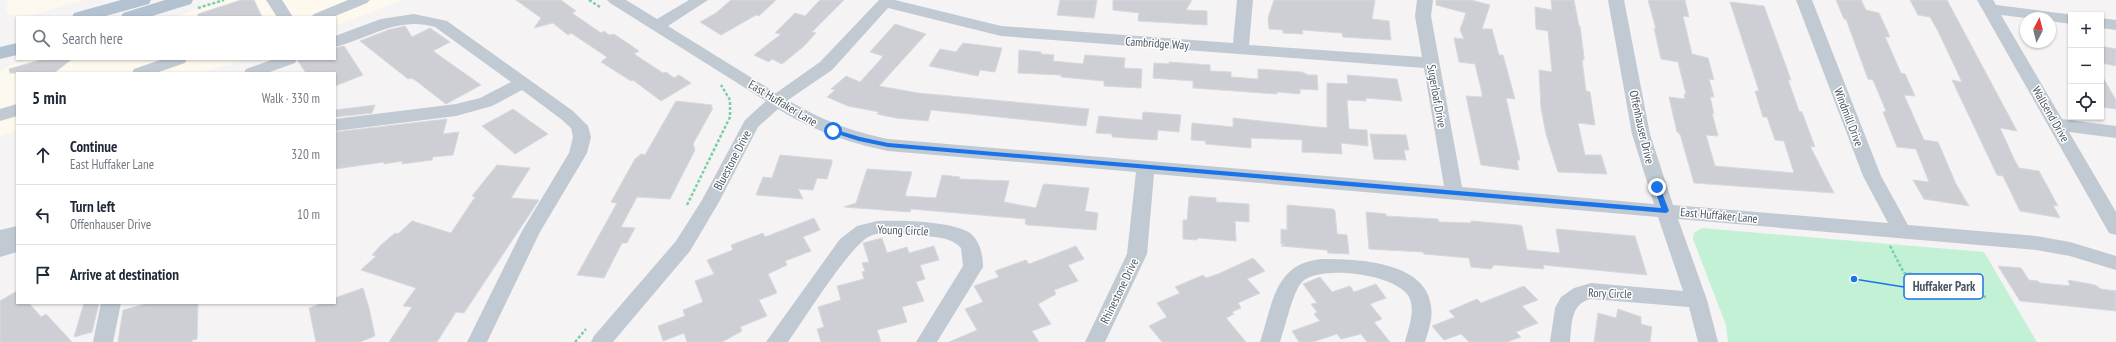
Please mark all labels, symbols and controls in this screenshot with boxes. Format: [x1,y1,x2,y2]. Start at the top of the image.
north arrow [2020,12,2056,48]
map controls [2068,12,2104,120]
button: + [2068,12,2104,48]
search box [16,16,336,60]
icon: search [30,27,52,49]
text: Search here [62,29,123,48]
street label: Cambridge Way [1125,33,1190,53]
button: − [2068,48,2104,84]
street label: Sugerloaf Drive [1424,63,1450,129]
street label: East Huffaker Lane [746,77,820,129]
street label: Wallsend Drive [2029,83,2073,145]
button: locate [2068,84,2104,120]
street label: Windmill Drive [1831,86,1867,148]
text: 5 min [32,87,66,109]
street label: Offenhauser Drive [1626,89,1658,165]
text: Walk · 330 m [262,90,320,107]
route start [824,122,842,140]
street label: Bluestone Drive [710,127,754,192]
text: Continue [70,137,117,156]
icon: ahead [32,144,54,166]
text: 320 m [291,146,320,163]
text: East Huffaker Lane [70,156,154,173]
route end [1648,178,1666,196]
text: Turn left [70,197,115,216]
icon: left [32,204,54,226]
street label: East Huffaker Lane [1680,204,1758,226]
text: 10 m [297,206,320,223]
text: Offenhauser Drive [70,216,151,233]
street label: Young Circle [877,222,929,238]
street label: Rhinestone Drive [1097,256,1141,326]
icon: arrive [32,264,54,286]
text: Arrive at destination [70,265,179,284]
callout: Huffaker Park [1904,274,1983,299]
text: Huffaker Park [1913,278,1976,295]
street label: Rory Circle [1588,285,1632,301]

